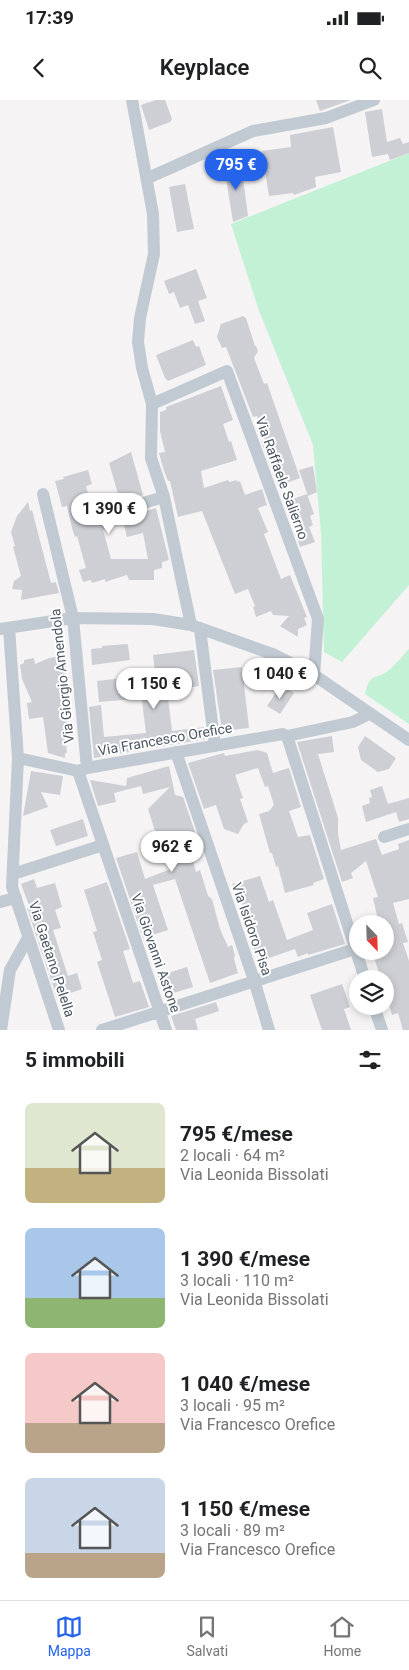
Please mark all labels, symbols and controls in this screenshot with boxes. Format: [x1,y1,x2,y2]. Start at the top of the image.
text: 17:39 [25,6,74,29]
icon: back [25,54,53,82]
icon: search [356,54,384,82]
text: Keyplace [160,55,249,80]
pin: 795 € [201,148,271,191]
text: 795 € [216,155,256,174]
street label: Via Raffaele Salierno [252,414,312,542]
pin: 1 390 € [63,492,155,535]
text: 1 390 € [82,499,136,518]
street label: Via Giorgio Amendola [47,608,77,744]
pin: 1 040 € [234,658,326,700]
text: 1 040 € [253,664,307,683]
pin: 1 150 € [108,668,200,710]
text: 1 150 € [127,674,181,693]
street label: Via Francesco Orefice [97,719,233,759]
pin: 962 € [137,830,207,873]
text: 962 € [152,837,192,856]
street label: Via Isidoro Pisa [229,881,275,977]
street label: Via Giovanni Astone [128,891,184,1015]
street label: Via Gaetano Pelella [26,899,78,1019]
north arrow [349,915,394,960]
map controls [349,915,394,1015]
button: layers [349,970,394,1015]
icon: filters [356,1046,384,1074]
text: 5 immobili [25,1048,125,1072]
text: 795 €/mese [180,1122,293,1146]
icon: home [65,1123,125,1183]
text: 2 locali · 64 m² [180,1146,285,1165]
text: Via Leonida Bissolati [180,1165,329,1184]
text: 1 390 €/mese [180,1247,310,1271]
icon: home [65,1248,125,1308]
text: 3 locali · 110 m² [180,1271,294,1290]
text: Via Leonida Bissolati [180,1290,329,1309]
text: 1 040 €/mese [180,1372,310,1396]
icon: home [65,1373,125,1433]
text: 3 locali · 95 m² [180,1396,285,1415]
text: Via Francesco Orefice [180,1415,335,1434]
text: 1 150 €/mese [180,1497,310,1521]
icon: home [65,1498,125,1558]
text: 3 locali · 89 m² [180,1521,285,1540]
text: Via Francesco Orefice [180,1540,335,1559]
tab: Mappa [48,1613,91,1659]
tab: Salvati [186,1613,228,1659]
tab: Home [324,1613,361,1659]

